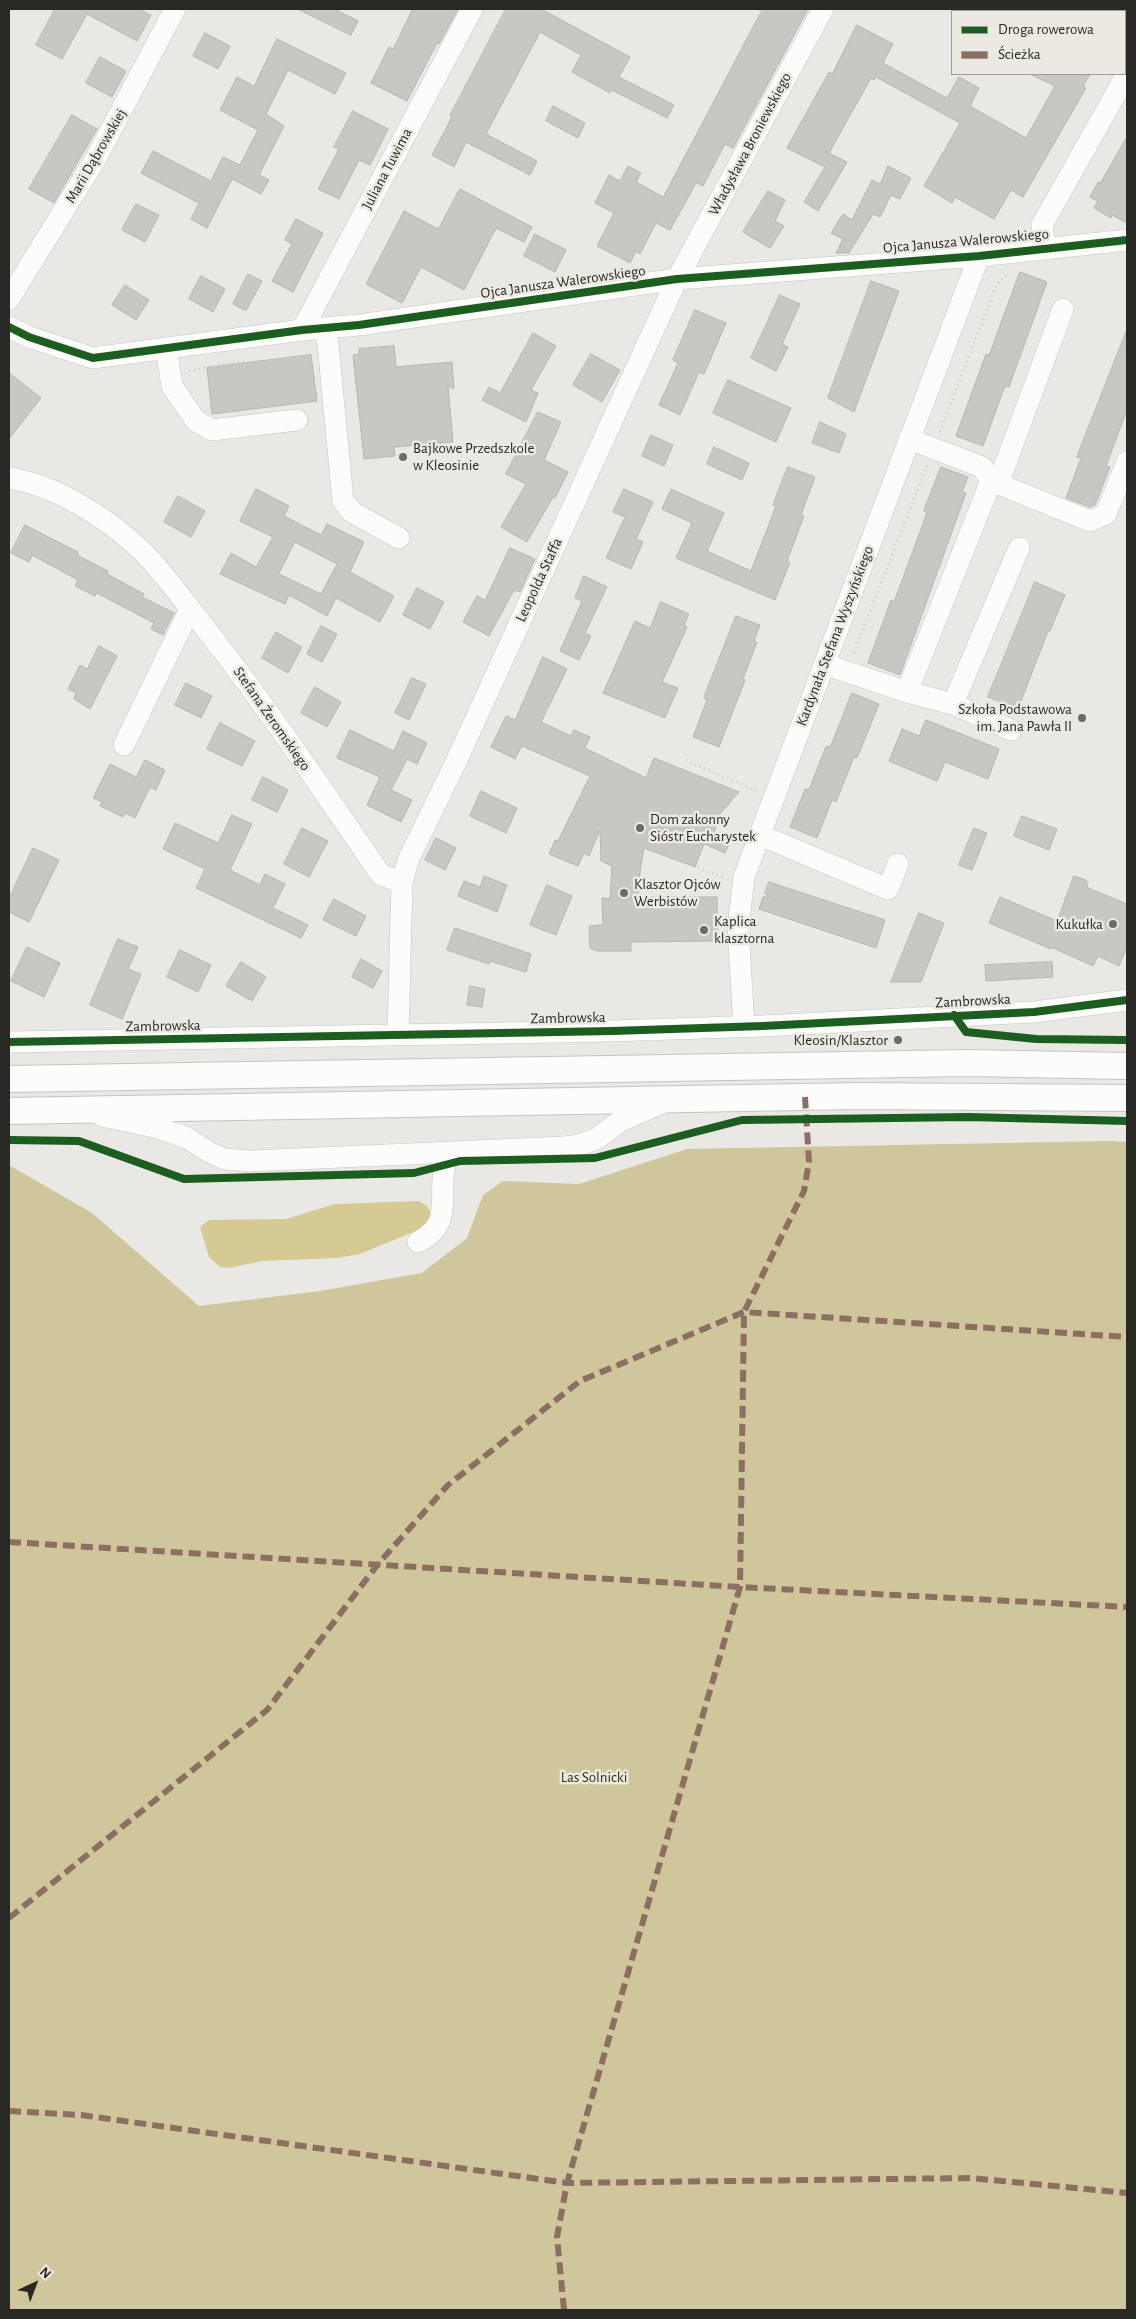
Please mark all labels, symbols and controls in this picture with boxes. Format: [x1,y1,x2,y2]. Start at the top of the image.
legend [951,10,1126,75]
text: Droga rowerowa [998,22,1094,37]
text: Ścieżka [998,47,1041,62]
street label: Władysława Broniewskiego [705,69,795,219]
street label: Marii Dąbrowskiej [62,106,130,206]
street label: Juliana Tuwima [358,125,416,213]
street label: Ojca Janusza Walerowskiego [882,225,1050,257]
street label: Ojca Janusza Walerowskiego [479,262,647,302]
place label: Bajkowe Przedszkole w Kleosinie [413,439,534,474]
marker: Bajkowe Przedszkole w Kleosinie [397,451,409,463]
street label: Leopolda Staffa [512,535,566,625]
street label: Kardynała Stefana Wyszyńskiego [792,543,878,729]
street label: Stefana Żeromskiego [229,664,315,774]
place label: Szkoła Podstawowa im. Jana Pawła II [958,700,1072,735]
marker: Szkoła Podstawowa im. Jana Pawła II [1076,712,1088,724]
place label: Dom zakonny Sióstr Eucharystek [650,810,756,845]
marker: Dom zakonny Sióstr Eucharystek [634,822,646,834]
place label: Klasztor Ojców Werbistów [634,875,721,910]
marker: Klasztor Ojców Werbistów [618,887,630,899]
place label: Kaplica klasztorna [714,912,775,947]
place label: Kukułka [1056,915,1103,933]
marker: Kukułka [1107,918,1119,930]
marker: Kaplica klasztorna [698,924,710,936]
street label: Zambrowska [935,990,1011,1012]
street label: Zambrowska [530,1008,606,1028]
street label: Zambrowska [125,1016,201,1036]
place label: Kleosin/Klasztor [793,1031,888,1049]
marker: Kleosin/Klasztor [892,1034,904,1046]
park label: Las Solnicki [561,1768,627,1786]
north arrow [10,2259,60,2309]
text: N [37,2265,54,2281]

